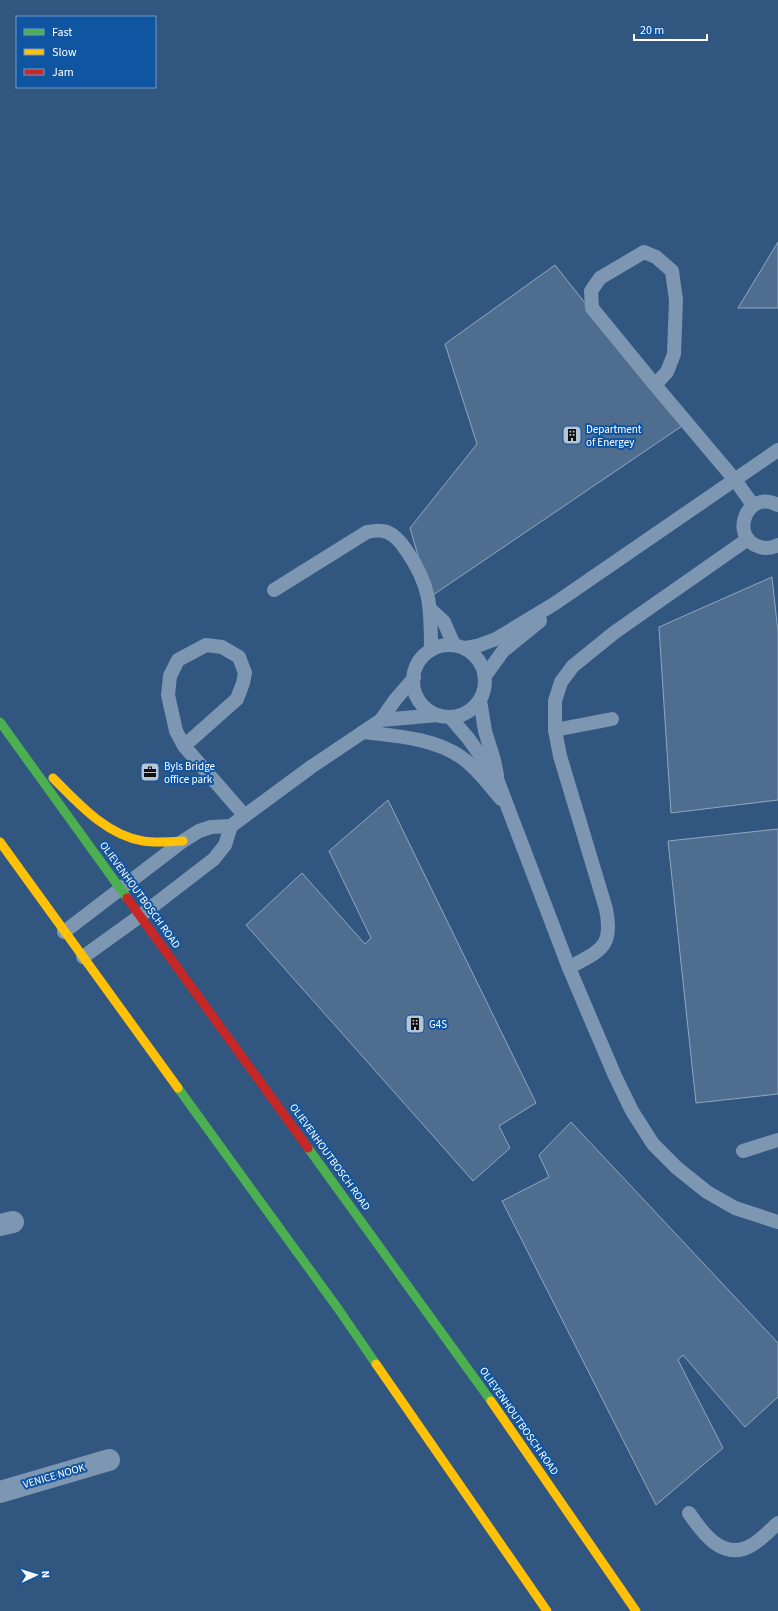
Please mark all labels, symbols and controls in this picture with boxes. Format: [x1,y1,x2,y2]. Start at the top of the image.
legend [16,16,156,88]
scale bar [634,16,707,42]
text: 20 m [640,22,664,39]
text: Fast [52,24,72,41]
text: Slow [52,44,77,61]
text: Jam [52,64,74,81]
place label: Department of Energey [586,422,642,450]
building icon: Department of Energey [561,424,583,446]
place label: Byls Bridge office park [164,759,216,787]
office icon: Byls Bridge office park [139,761,161,783]
street label: OLIEVENHOUTBOSCH ROAD [96,838,184,952]
building icon: G4S [404,1013,426,1035]
place label: G4S [429,1017,447,1032]
street label: OLIEVENHOUTBOSCH ROAD [286,1100,374,1214]
street label: OLIEVENHOUTBOSCH ROAD [476,1364,562,1478]
street label: VENICE NOOK [21,1460,87,1492]
north arrow [16,1555,56,1595]
text: N [38,1570,53,1579]

